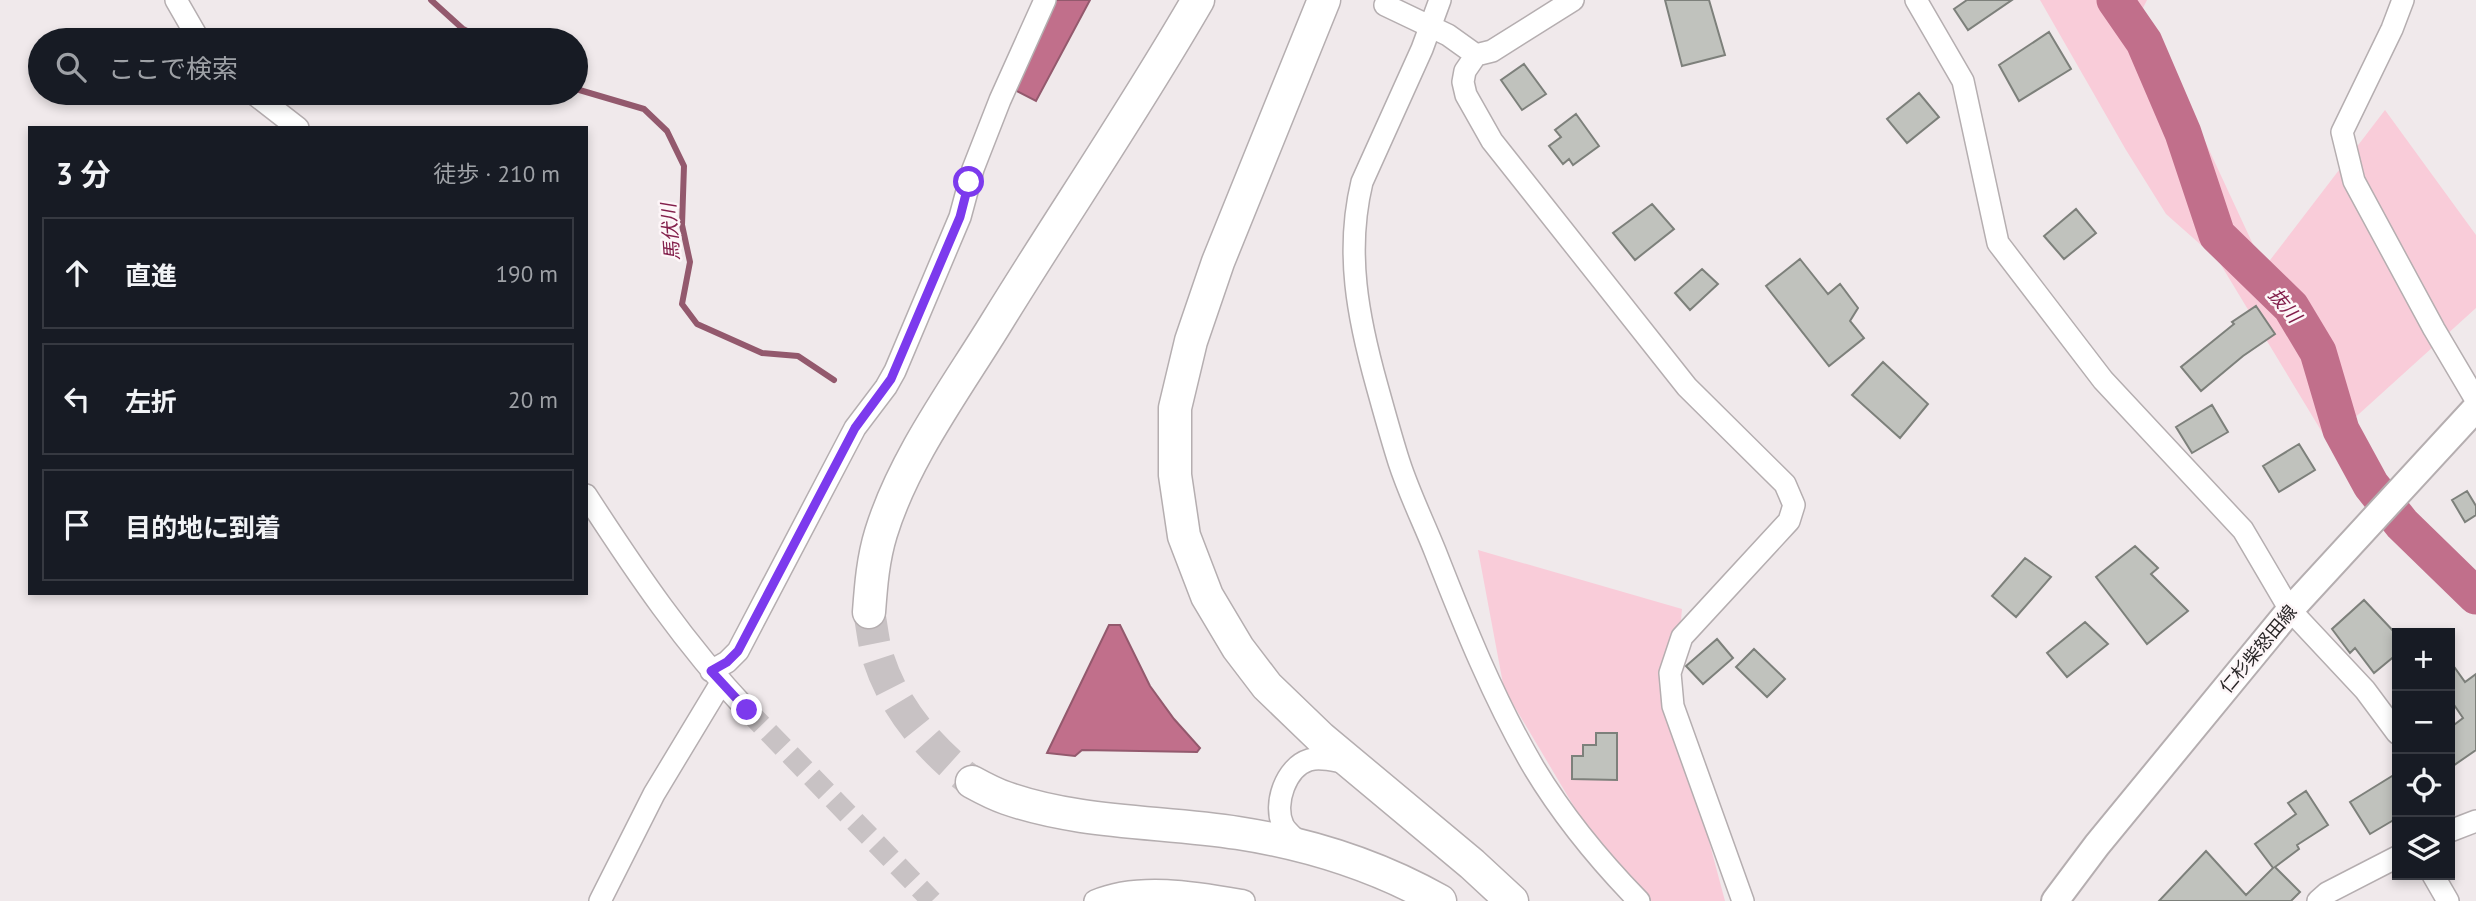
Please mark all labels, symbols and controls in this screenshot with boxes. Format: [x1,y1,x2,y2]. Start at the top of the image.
search box [28,28,588,105]
icon: search [52,48,90,86]
text: ここで検索 [108,52,238,85]
text: 3 分 [56,154,111,193]
text: 徒歩 · 210 m [433,159,560,188]
route start [953,166,984,197]
water label: 馬伏川 [656,201,684,261]
icon: ahead [58,254,96,292]
text: 直進 [125,259,177,292]
text: 190 m [496,259,558,288]
water label: 抜川 [2264,283,2308,329]
icon: left [58,380,96,418]
text: 左折 [125,385,177,418]
text: 20 m [508,385,558,414]
icon: arrive [58,506,96,544]
text: 目的地に到着 [125,511,281,544]
street label: 仁杉柴怒田線 [2214,600,2302,698]
map controls [2392,628,2455,880]
button: + [2392,628,2455,691]
button: − [2392,691,2455,754]
route end [731,694,762,725]
button: locate [2392,754,2455,817]
button: layers [2392,817,2455,880]

